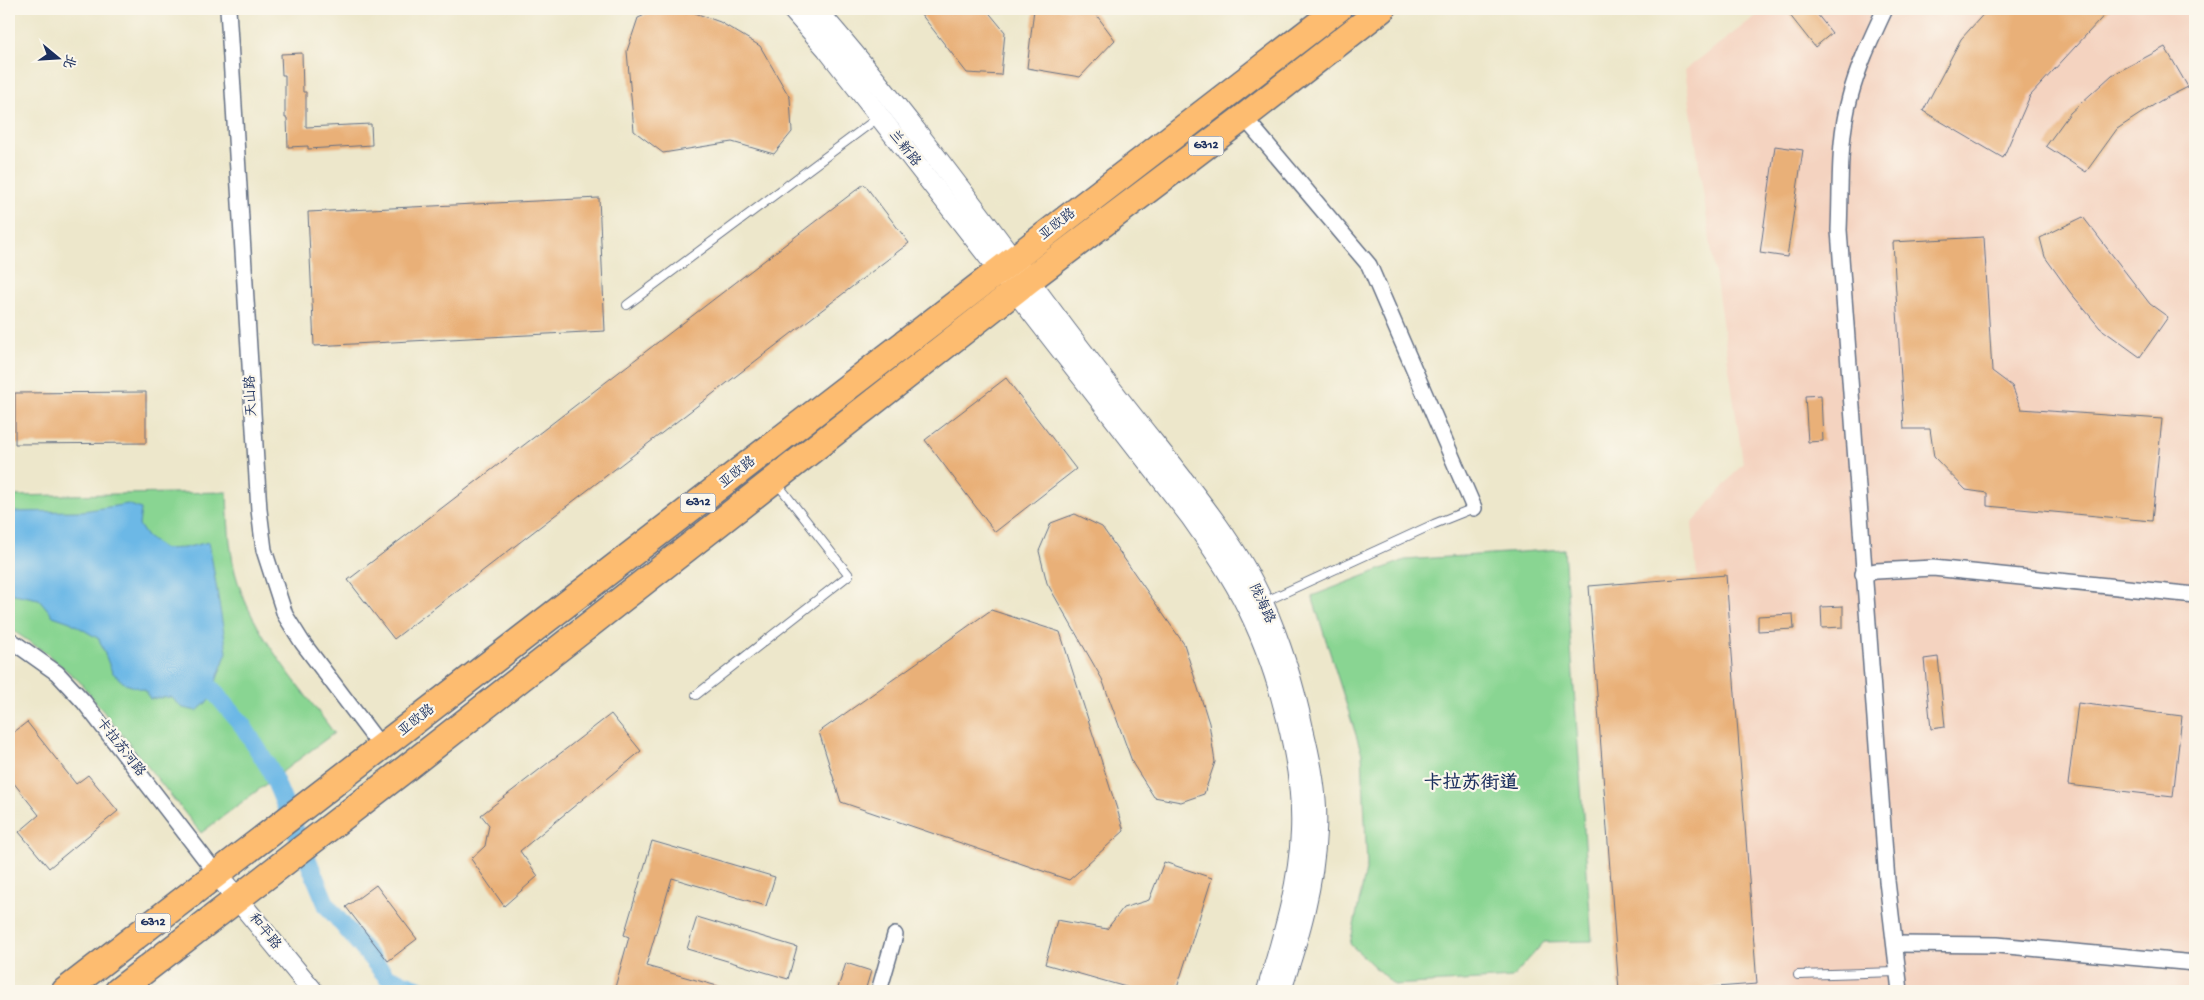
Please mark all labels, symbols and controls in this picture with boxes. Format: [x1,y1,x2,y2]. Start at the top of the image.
north arrow [32,32,82,82]
text: 北 [58,52,78,71]
street label: 兰新路 [884,127,924,171]
road number: G312 [1188,136,1224,156]
street label: 亚欧路 [1036,205,1080,245]
street label: 天山路 [241,375,262,417]
street label: 亚欧路 [716,453,760,493]
road number: G312 [680,493,716,512]
street label: 陇海路 [1244,581,1278,627]
street label: 亚欧路 [395,701,439,741]
street label: 卡拉苏河路 [92,715,149,781]
district label: 卡拉苏街道 [1423,772,1519,796]
street label: 和平路 [244,910,285,954]
road number: G312 [136,914,170,932]

